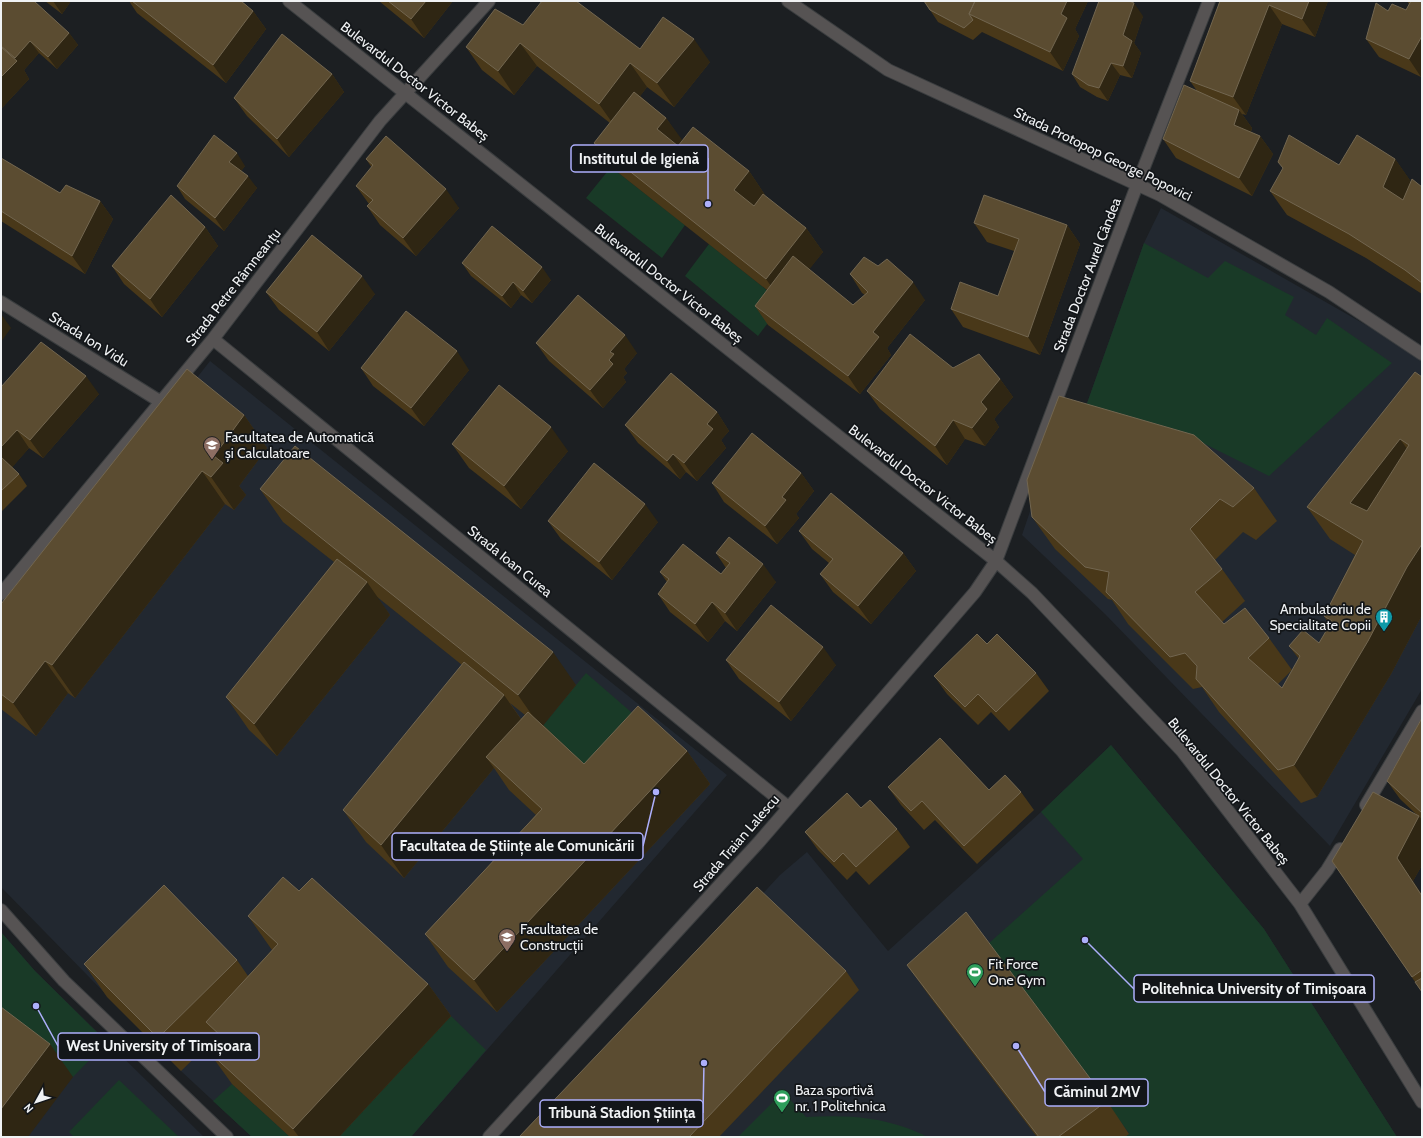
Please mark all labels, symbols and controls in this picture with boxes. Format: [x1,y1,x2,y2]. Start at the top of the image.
street label: Bulevardul Doctor Victor Babeș [337,17,493,145]
street label: Strada Protopop George Popovici [1011,103,1195,205]
callout: Institutul de Igienă [571,145,708,172]
text: Institutul de Igienă [579,150,700,168]
street label: Strada Doctor Aurel Cândea [1049,195,1125,355]
street label: Bulevardul Doctor Victor Babeș [591,219,747,347]
street label: Strada Petre Râmneanțu [181,224,285,350]
street label: Strada Ion Vidu [46,307,132,371]
street label: Bulevardul Doctor Victor Babeș [845,420,1001,548]
place label: Facultatea de Automatică și Calculatoare [225,428,374,462]
school or university icon: Facultatea de Automatică și Calculatoare [202,435,222,460]
street label: Strada Ioan Curea [464,521,556,601]
place label: Ambulatoriu de Specialitate Copii [1269,600,1371,634]
building icon: Ambulatoriu de Specialitate Copii [1374,607,1394,632]
street label: Bulevardul Doctor Victor Babeș [1164,714,1294,868]
street label: Strada Traian Lalescu [689,791,783,895]
callout: Facultatea de Științe ale Comunicării [392,833,643,860]
text: Facultatea de Științe ale Comunicării [400,837,634,856]
place label: Facultatea de Construcții [520,920,598,954]
school or university icon: Facultatea de Construcții [497,927,517,952]
place label: Fit Force One Gym [988,955,1045,989]
sports icon: Fit Force One Gym [965,962,985,987]
callout: Politehnica University of Timișoara [1134,975,1374,1002]
text: Politehnica University of Timișoara [1142,980,1367,999]
callout: West University of Timișoara [58,1033,259,1060]
text: West University of Timișoara [66,1037,252,1056]
callout: Căminul 2MV [1045,1079,1148,1106]
place label: Baza sportivă nr. 1 Politehnica [795,1081,886,1115]
north arrow [16,1082,56,1122]
text: Căminul 2MV [1054,1083,1141,1101]
sports icon: Baza sportivă nr. 1 Politehnica [772,1088,792,1113]
callout: Tribună Stadion Știința [540,1100,703,1127]
text: N [20,1101,36,1116]
text: Tribună Stadion Știința [548,1104,696,1123]

